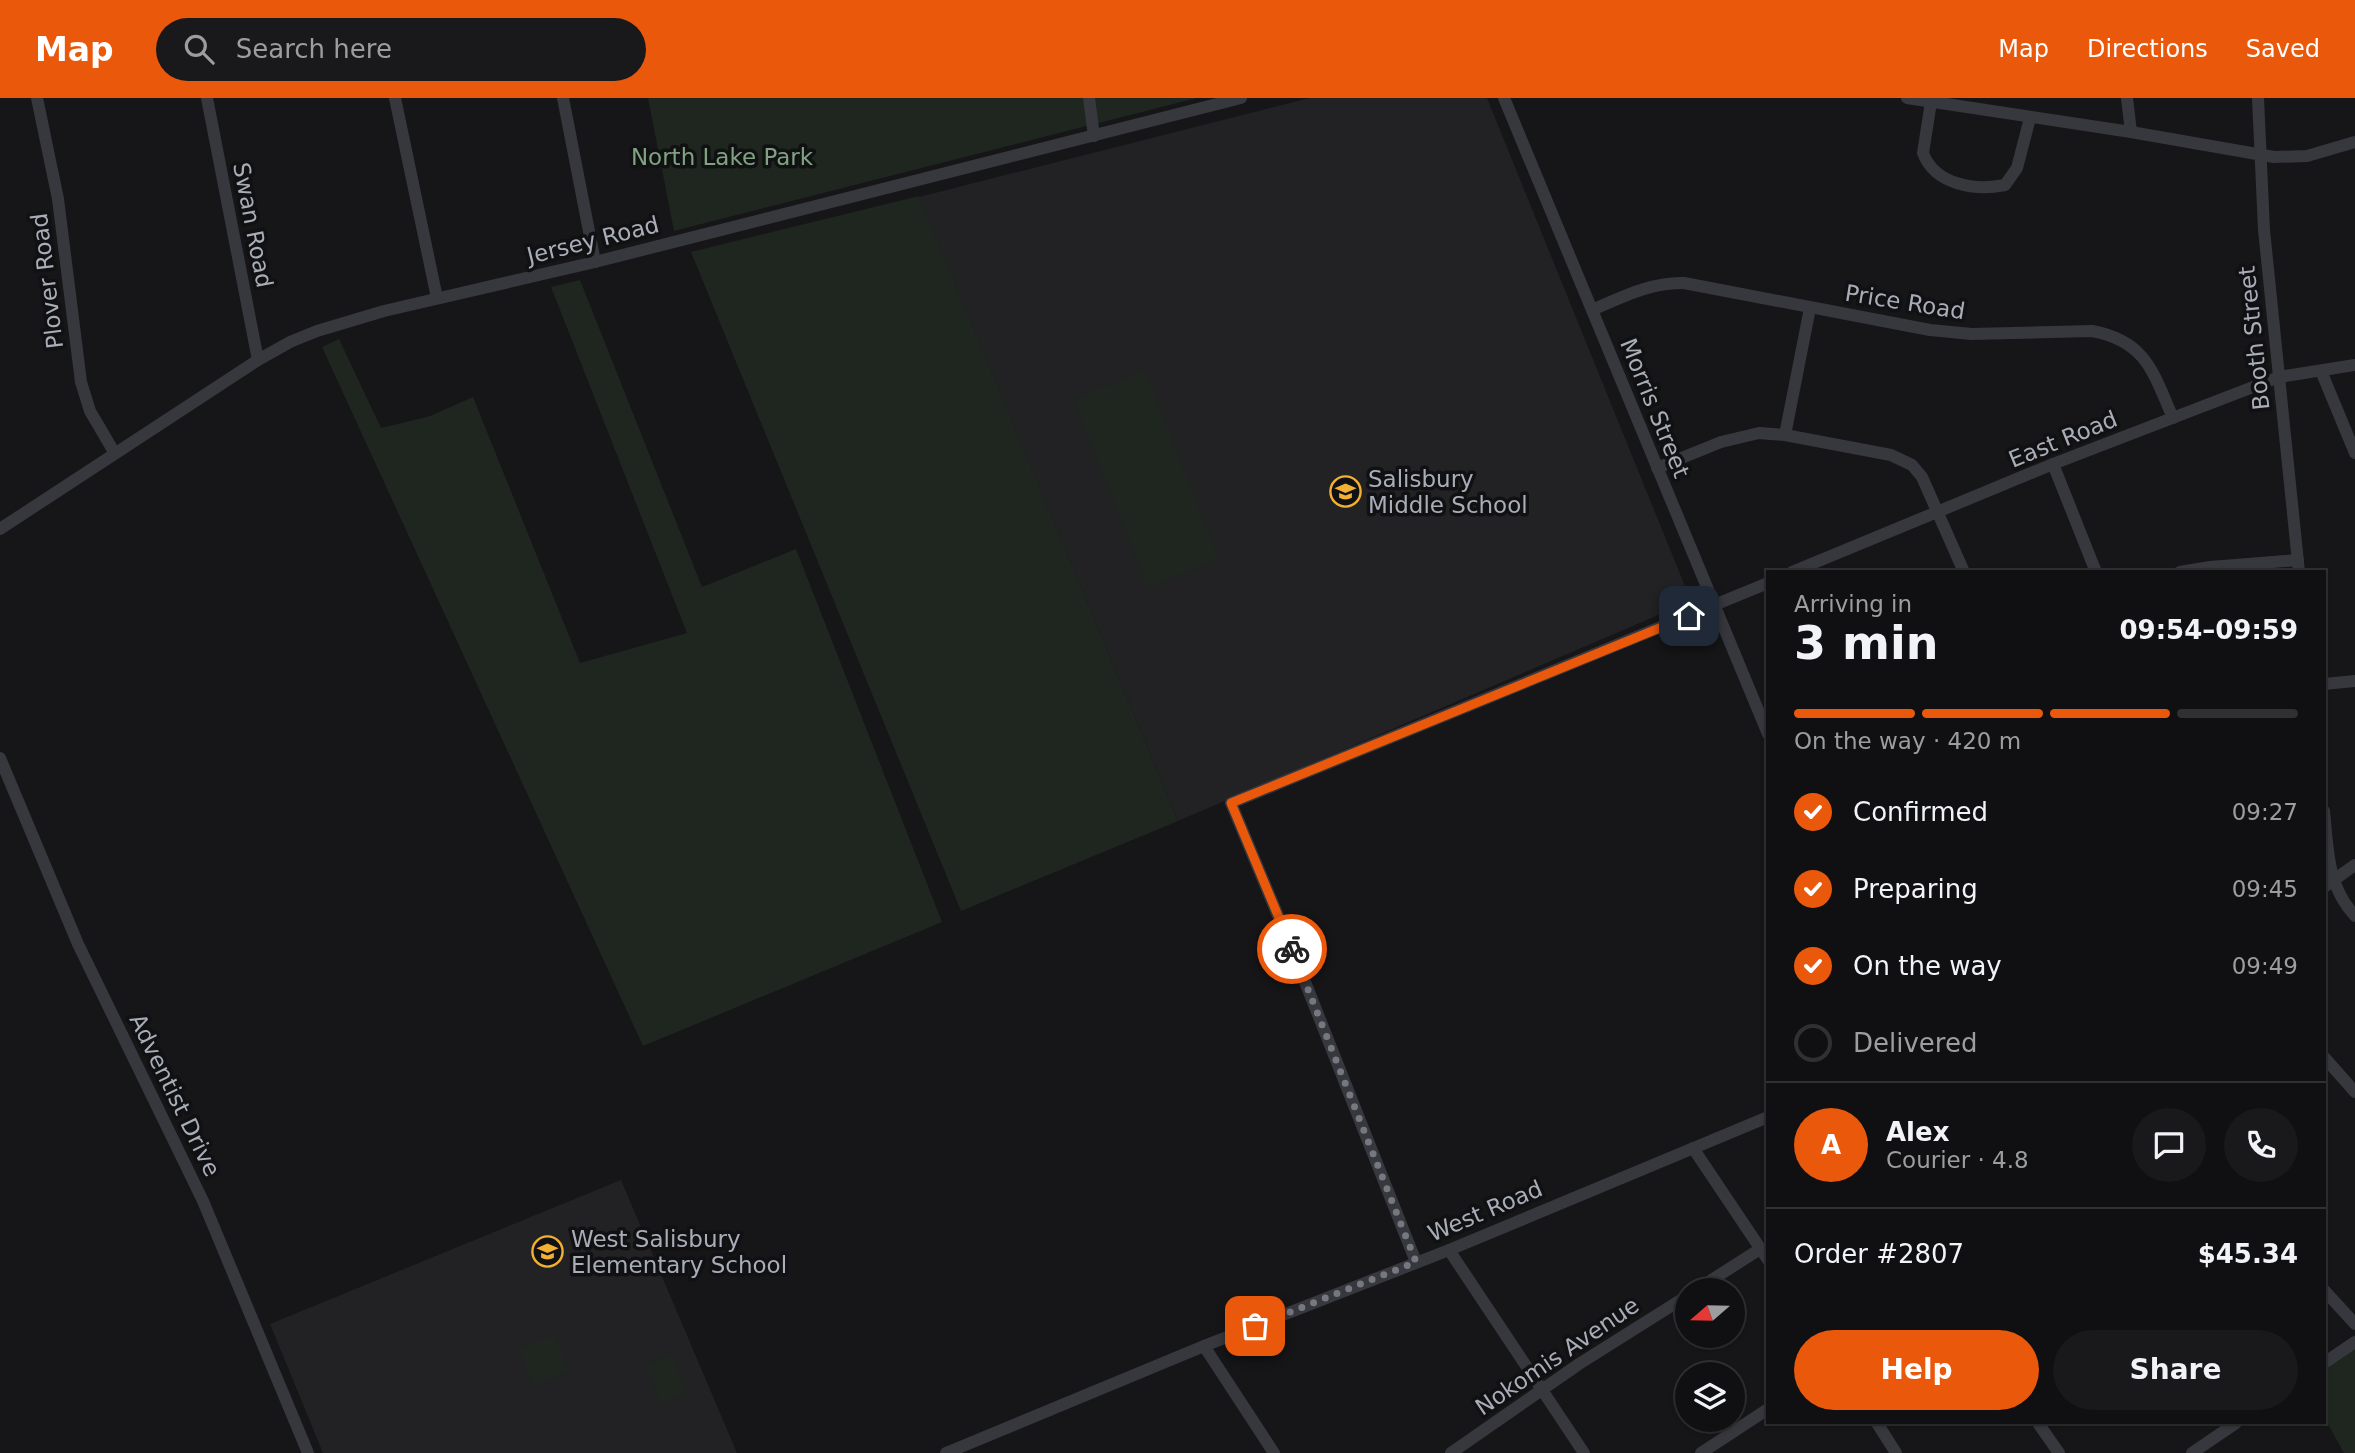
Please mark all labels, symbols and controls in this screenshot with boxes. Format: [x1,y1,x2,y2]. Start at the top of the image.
search box [156,18,646,81]
text: Map [35,30,114,69]
icon: search [180,30,218,68]
text: Search here [236,34,392,64]
text: Map [1998,35,2049,63]
text: Directions [2087,35,2208,63]
text: Saved [2246,35,2320,63]
park label: North Lake Park [631,144,814,170]
street label: Swan Road [228,160,278,290]
street label: Jersey Road [522,211,662,269]
street label: Plover Road [26,212,68,350]
street label: Booth Street [2234,265,2274,411]
street label: Price Road [1843,280,1967,324]
street label: Morris Street [1615,335,1695,481]
street label: East Road [2005,405,2121,473]
place label: Salisbury Middle School [1368,466,1528,518]
school or university icon: Salisbury Middle School [1328,475,1362,509]
pin [1659,586,1719,646]
text: Arriving in [1794,591,1912,617]
icon: home [1670,597,1708,635]
text: 09:54–09:59 [2119,615,2298,645]
text: 3 min [1794,616,1938,670]
text: On the way · 420 m [1794,728,2021,754]
icon: check [1794,793,1832,831]
text: Confirmed [1853,797,1988,827]
text: 09:27 [2232,799,2298,825]
icon: check [1794,870,1832,908]
text: Preparing [1853,874,1978,904]
text: 09:45 [2232,876,2298,902]
courier [1257,914,1327,984]
icon: bike [1273,930,1311,968]
icon: check [1794,947,1832,985]
text: On the way [1853,951,2002,981]
text: 09:49 [2232,953,2298,979]
street label: Adventist Drive [124,1010,226,1180]
text: Delivered [1853,1028,1977,1058]
button: chat [2132,1108,2206,1182]
button: phone [2224,1108,2298,1182]
text: Alex [1886,1117,1949,1147]
text: A [1821,1130,1841,1160]
text: Courier · 4.8 [1886,1147,2029,1173]
street label: West Road [1424,1175,1546,1247]
place label: West Salisbury Elementary School [571,1226,787,1278]
school or university icon: West Salisbury Elementary School [531,1235,565,1269]
text: Order #2807 [1794,1239,1964,1269]
text: $45.34 [2198,1239,2298,1269]
north arrow [1675,1278,1745,1348]
map controls [1675,1278,1745,1432]
street label: Nokomis Avenue [1470,1292,1644,1420]
pin [1225,1296,1285,1356]
icon: bag [1236,1307,1274,1345]
button: Help [1794,1330,2039,1410]
button: Share [2053,1330,2298,1410]
button: layers [1675,1362,1745,1432]

